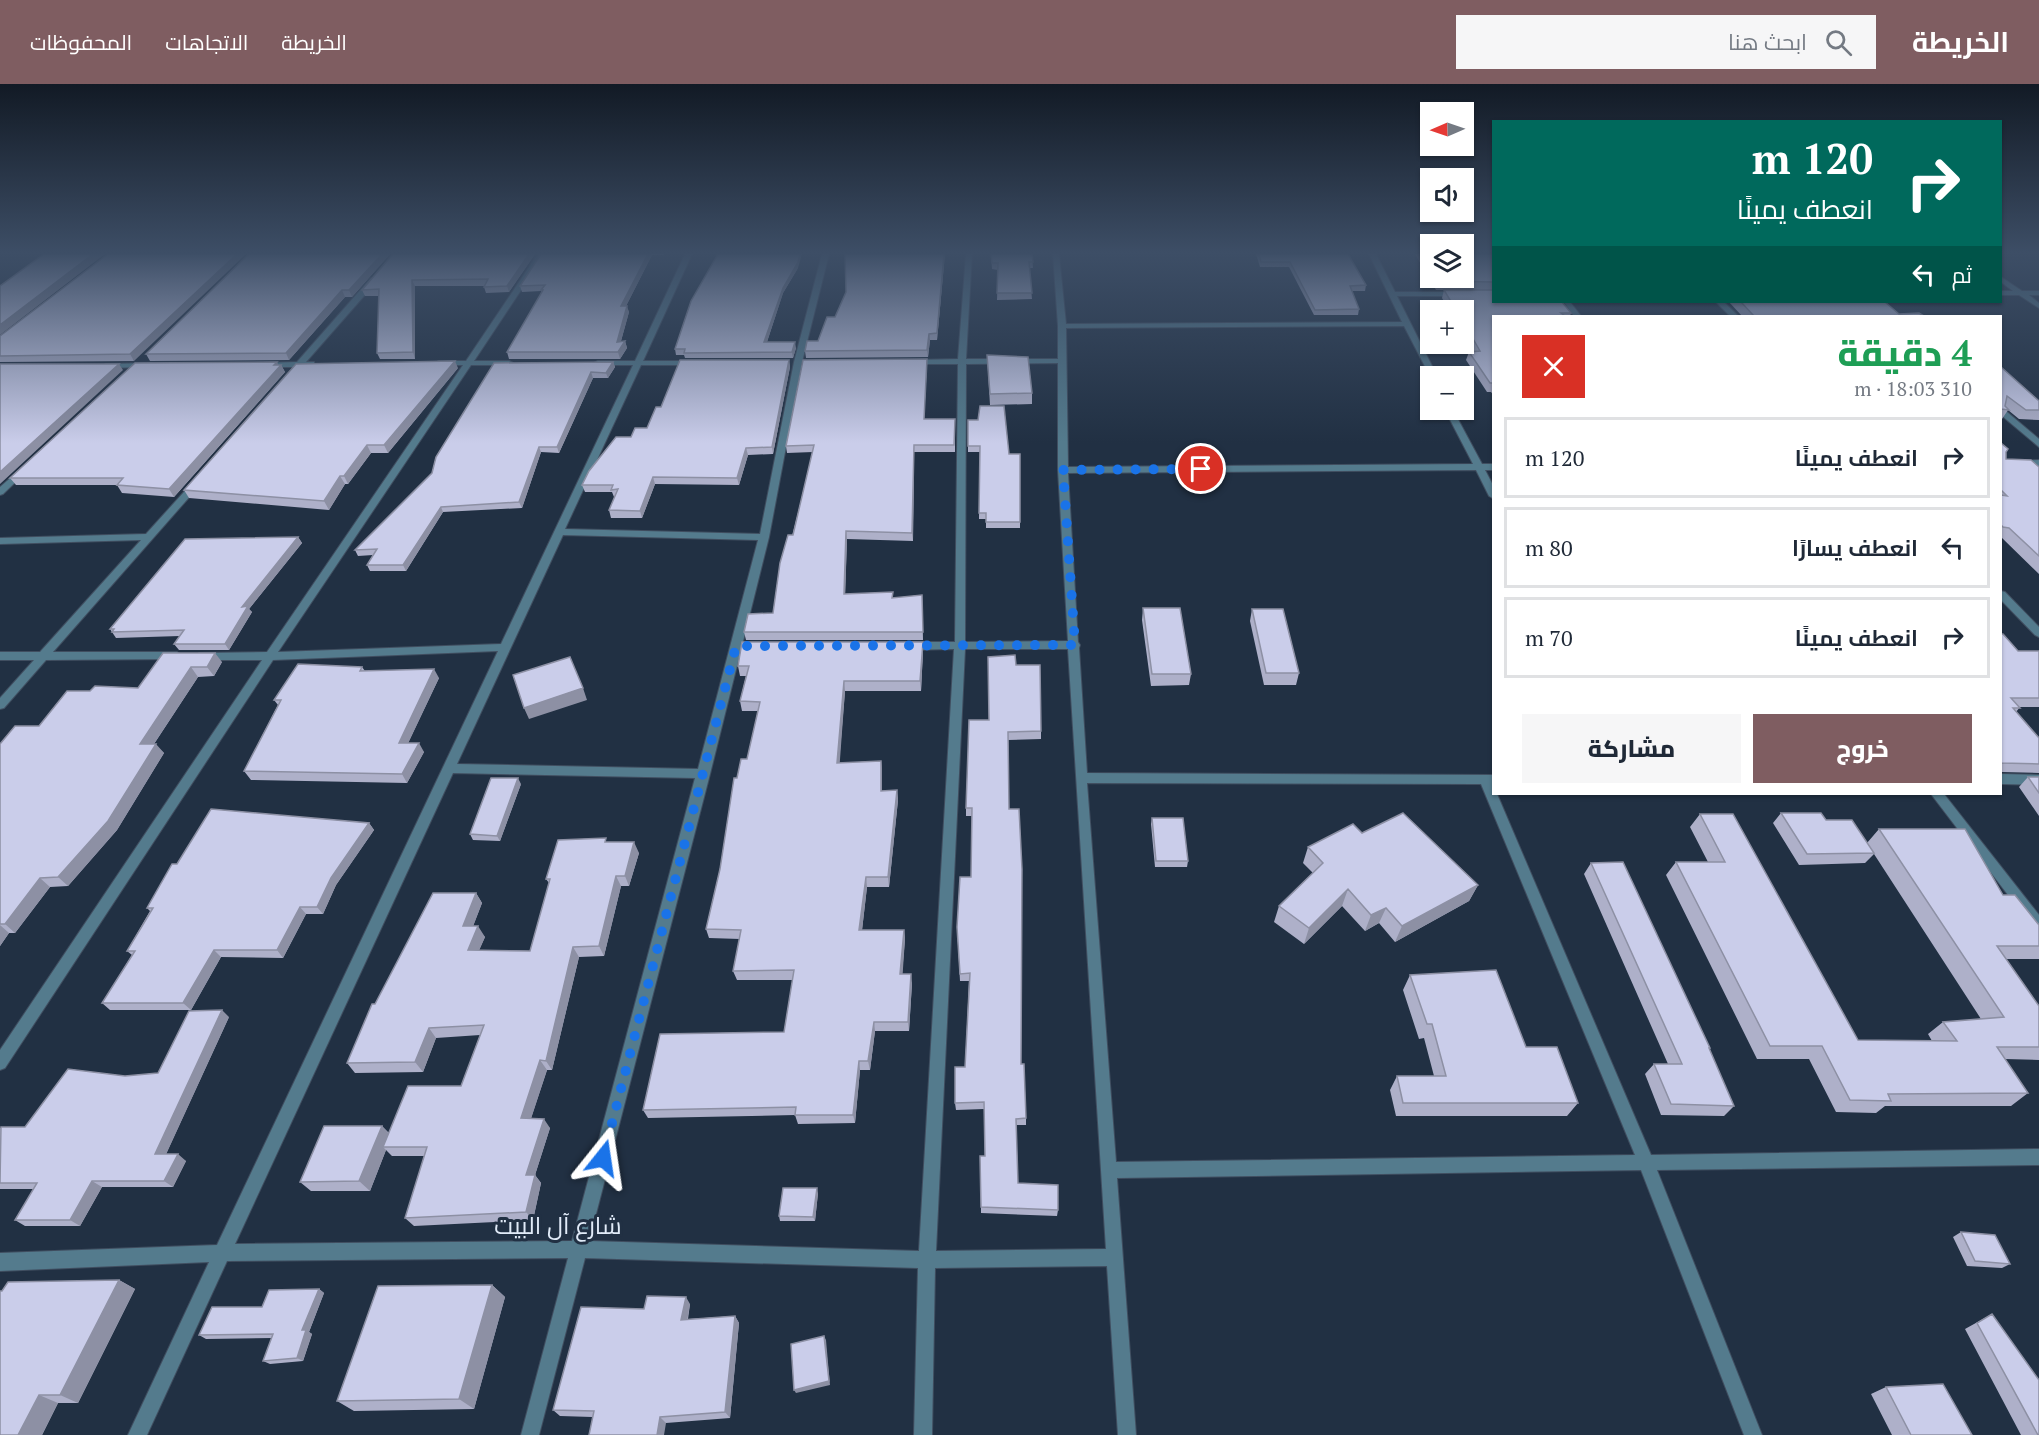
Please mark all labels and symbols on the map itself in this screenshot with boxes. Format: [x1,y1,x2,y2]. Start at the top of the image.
north arrow [1420,102,1474,156]
pin [1175,443,1226,494]
position arrow [571,1126,635,1190]
street label: شارع آل البيت [494,1209,622,1242]

